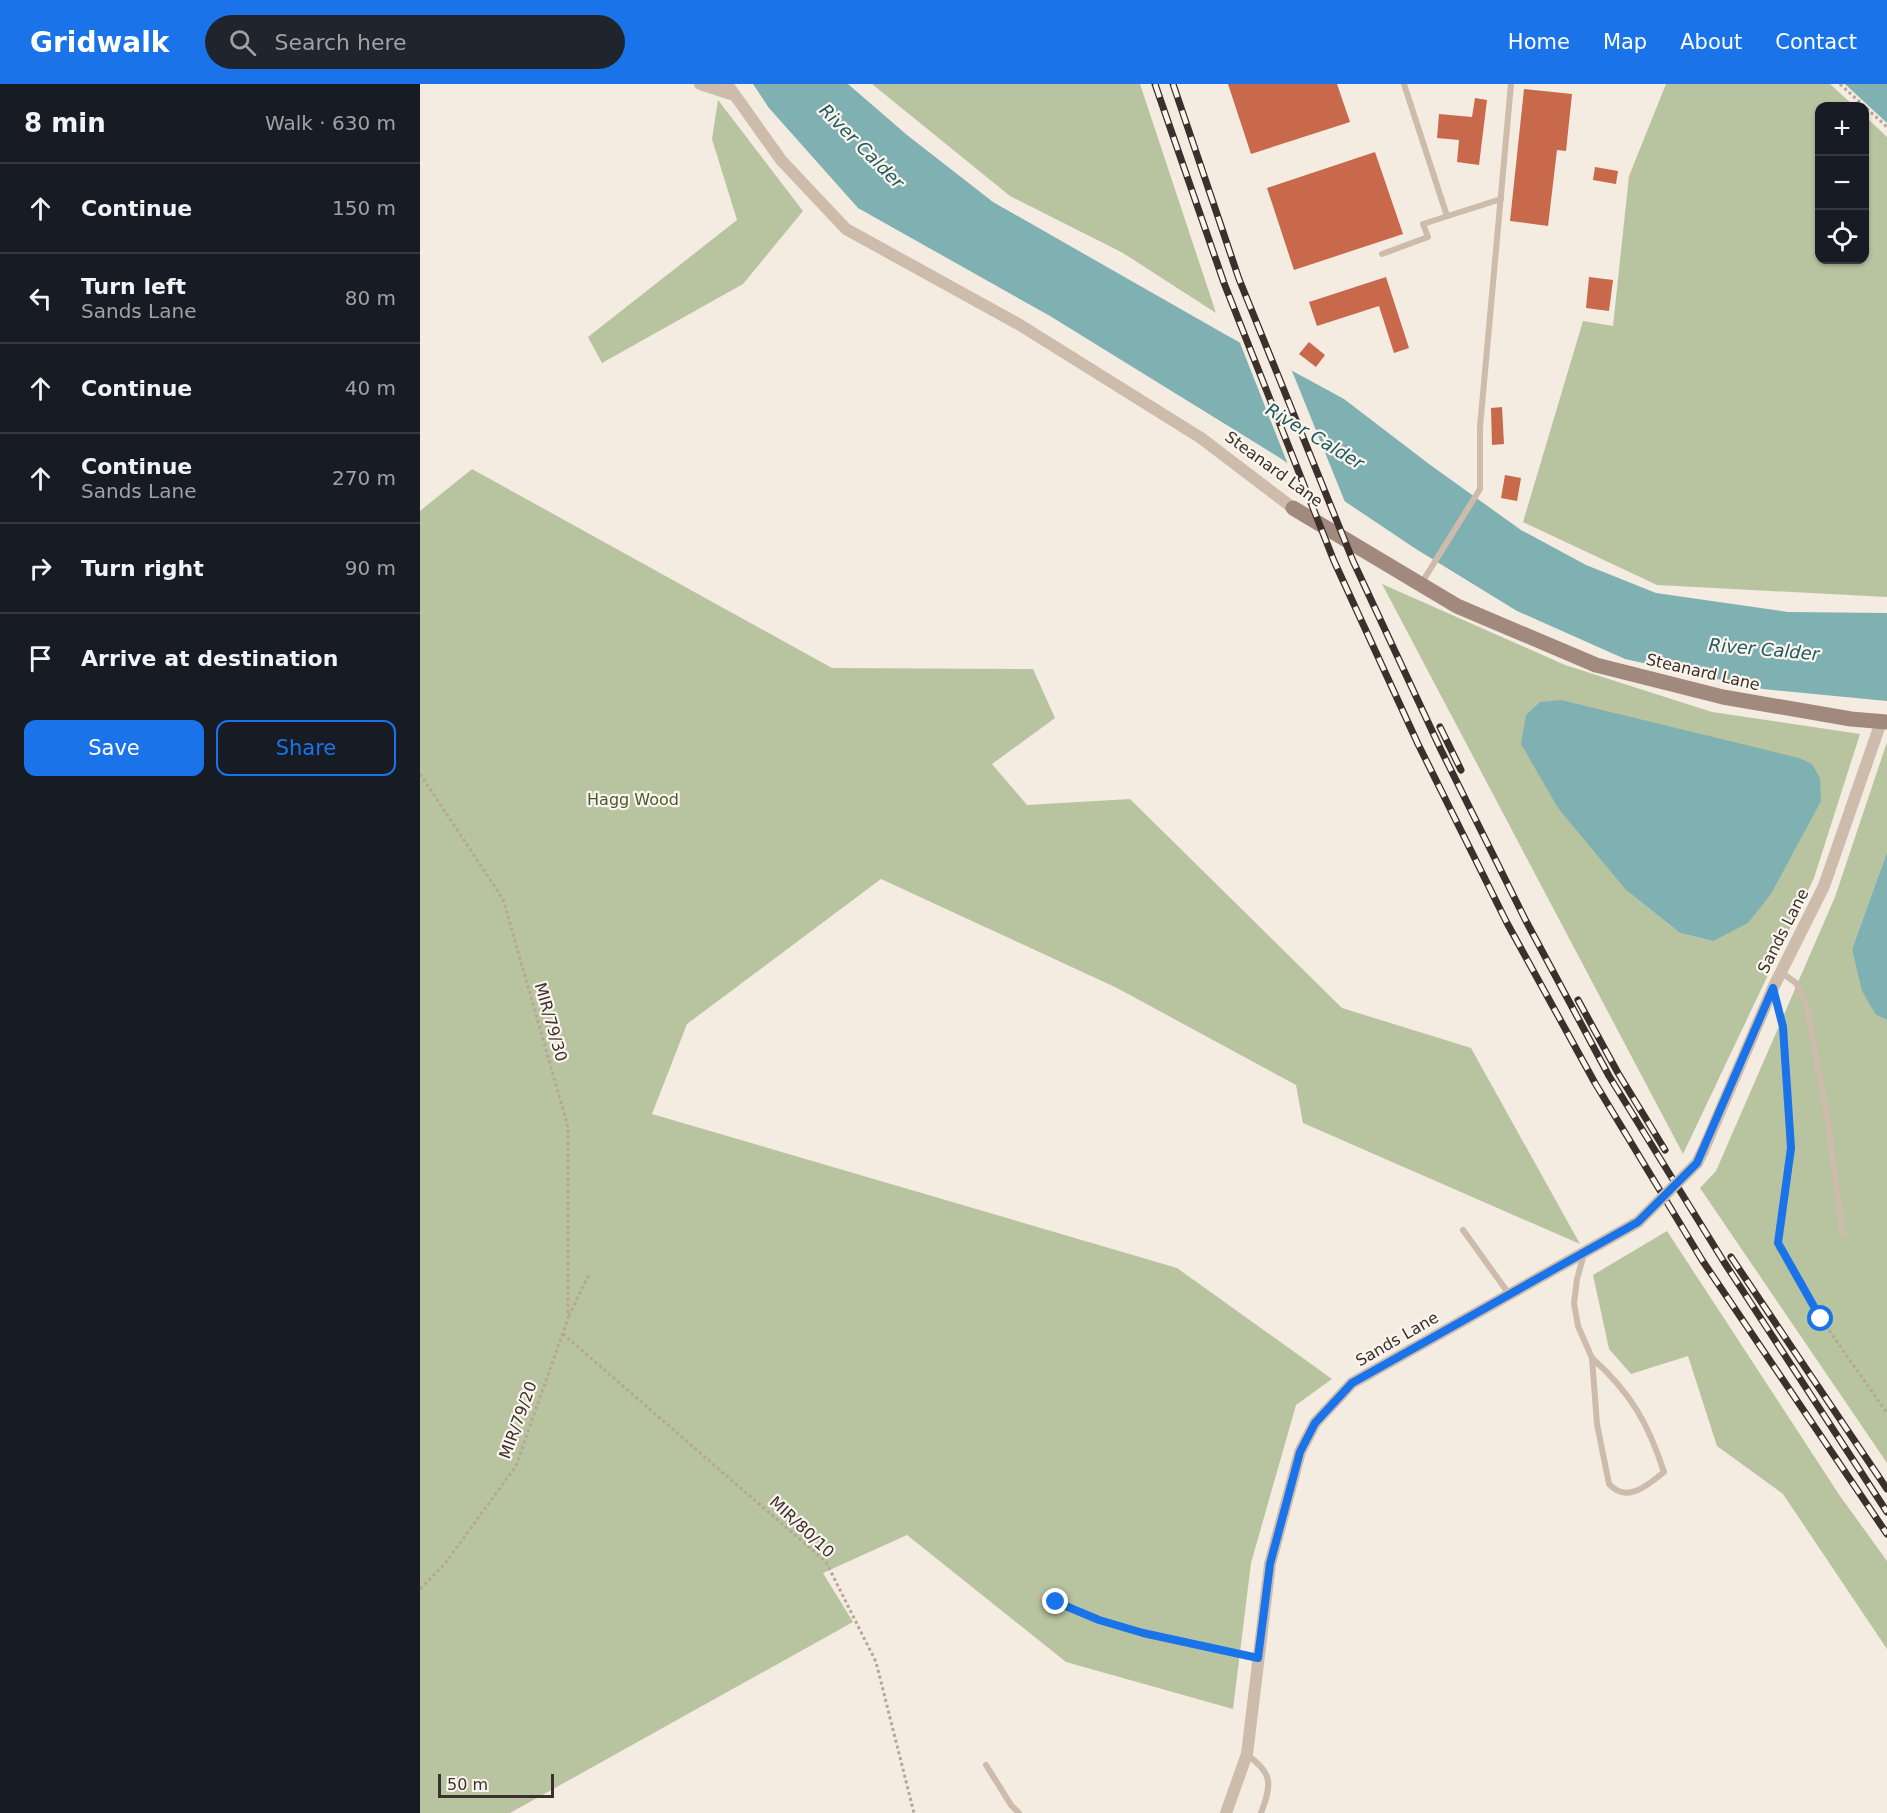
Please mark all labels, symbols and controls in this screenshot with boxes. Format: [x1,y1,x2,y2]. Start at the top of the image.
search box [205,15,625,69]
text: Gridwalk [30,26,169,59]
icon: search [226,26,259,59]
text: Search here [274,30,407,55]
text: Home [1508,30,1570,54]
text: Map [1603,30,1647,54]
text: About [1680,30,1742,54]
text: Contact [1775,30,1857,54]
water label: River Calder [815,99,910,194]
map controls [1815,102,1869,264]
button: + [1815,102,1869,156]
text: 8 min [24,108,106,138]
text: Walk · 630 m [265,111,396,135]
button: − [1815,156,1869,210]
icon: ahead [24,192,57,225]
text: Continue [81,196,192,221]
text: 150 m [332,196,396,220]
button: locate [1815,210,1869,264]
text: Turn left [81,274,186,299]
icon: left [24,282,57,315]
text: 80 m [345,286,396,310]
text: Sands Lane [81,299,196,323]
icon: ahead [24,372,57,405]
text: Continue [81,376,192,401]
text: 40 m [345,376,396,400]
water label: River Calder [1262,398,1369,474]
street label: Steanard Lane [1221,427,1327,511]
text: Continue [81,454,192,479]
icon: ahead [24,462,57,495]
text: 270 m [332,466,396,490]
text: Sands Lane [81,479,196,503]
icon: right [24,552,57,585]
text: Turn right [81,556,204,581]
text: 90 m [345,556,396,580]
water label: River Calder [1708,634,1822,664]
icon: arrive [24,642,57,675]
text: Arrive at destination [81,646,338,671]
street label: Steanard Lane [1644,650,1762,694]
button: Save [24,720,204,776]
button: Share [216,720,396,776]
park label: Hagg Wood [587,790,679,809]
street label: Sands Lane [1754,886,1812,976]
street label: MIR/79/30 [531,980,571,1064]
route start [1807,1305,1833,1331]
street label: Sands Lane [1352,1308,1442,1370]
street label: MIR/79/20 [495,1379,541,1461]
street label: MIR/80/10 [766,1492,838,1562]
route end [1042,1588,1068,1614]
scale bar [438,1771,554,1798]
text: 50 m [447,1775,488,1794]

